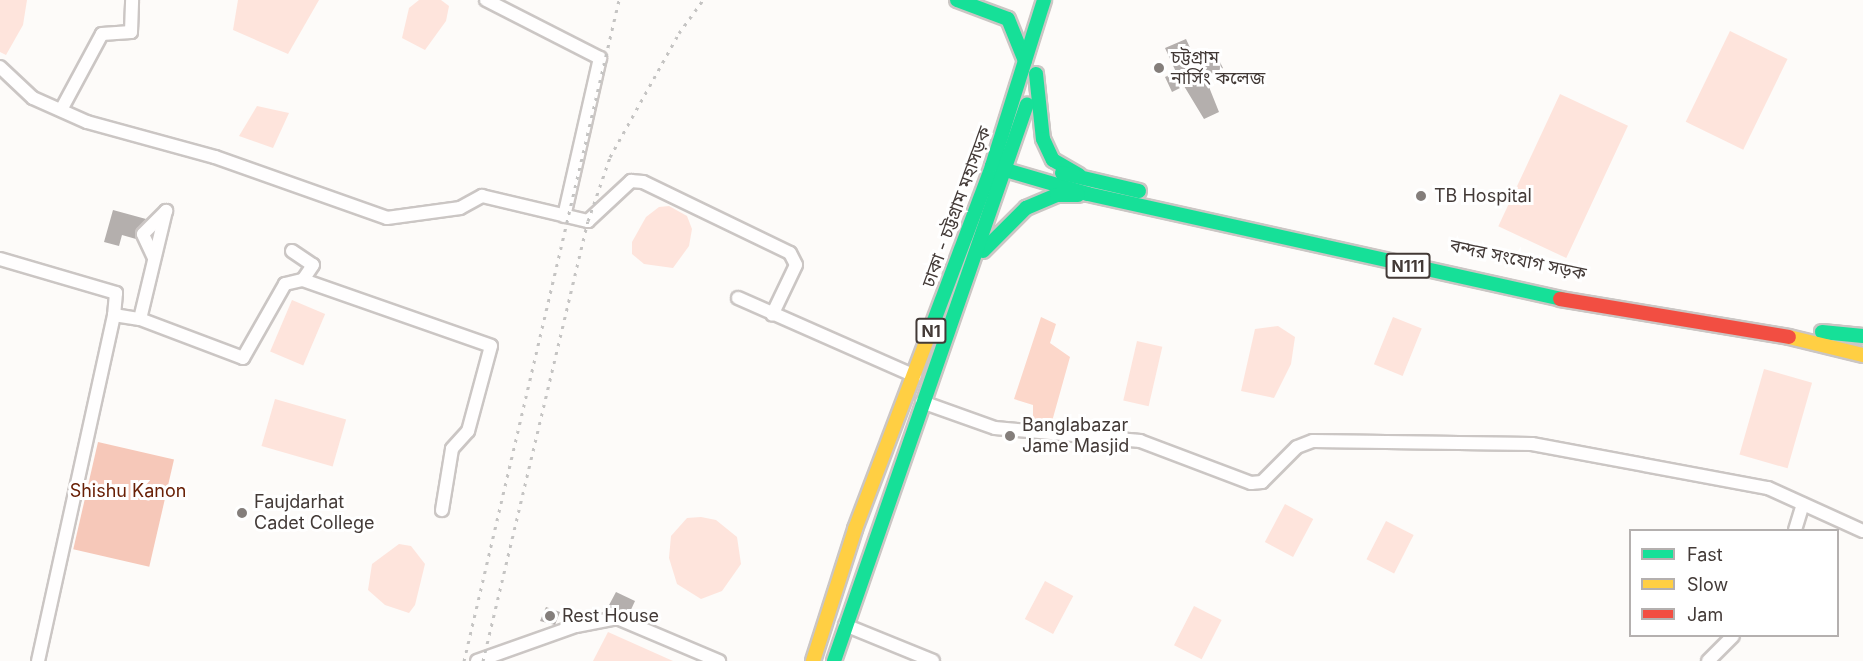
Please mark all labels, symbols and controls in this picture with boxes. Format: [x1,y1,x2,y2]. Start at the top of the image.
place label: চট্টগ্রাম নার্সিং কলেজ [1171,47,1265,90]
marker: চট্টগ্রাম নার্সিং কলেজ [1152,61,1166,75]
street label: ঢাকা - চট্টগ্রাম মহাসড়ক [918,124,996,290]
place label: TB Hospital [1434,185,1532,207]
marker: TB Hospital [1412,187,1430,205]
street label: বন্দর সংযোগ সড়ক [1448,235,1588,285]
road number: N111 [1386,253,1430,279]
road number: N1 [914,318,948,344]
place label: Banglabazar Jame Masjid [1022,415,1129,458]
marker: Banglabazar Jame Masjid [1003,429,1017,443]
park label: Shishu Kanon [70,480,186,502]
place label: Faujdarhat Cadet College [254,492,374,534]
marker: Faujdarhat Cadet College [235,506,249,520]
legend [1629,529,1839,637]
text: Fast [1687,544,1723,565]
text: Slow [1687,574,1728,595]
text: Jam [1687,604,1723,625]
place label: Rest House [562,605,659,627]
marker: Rest House [543,609,557,623]

